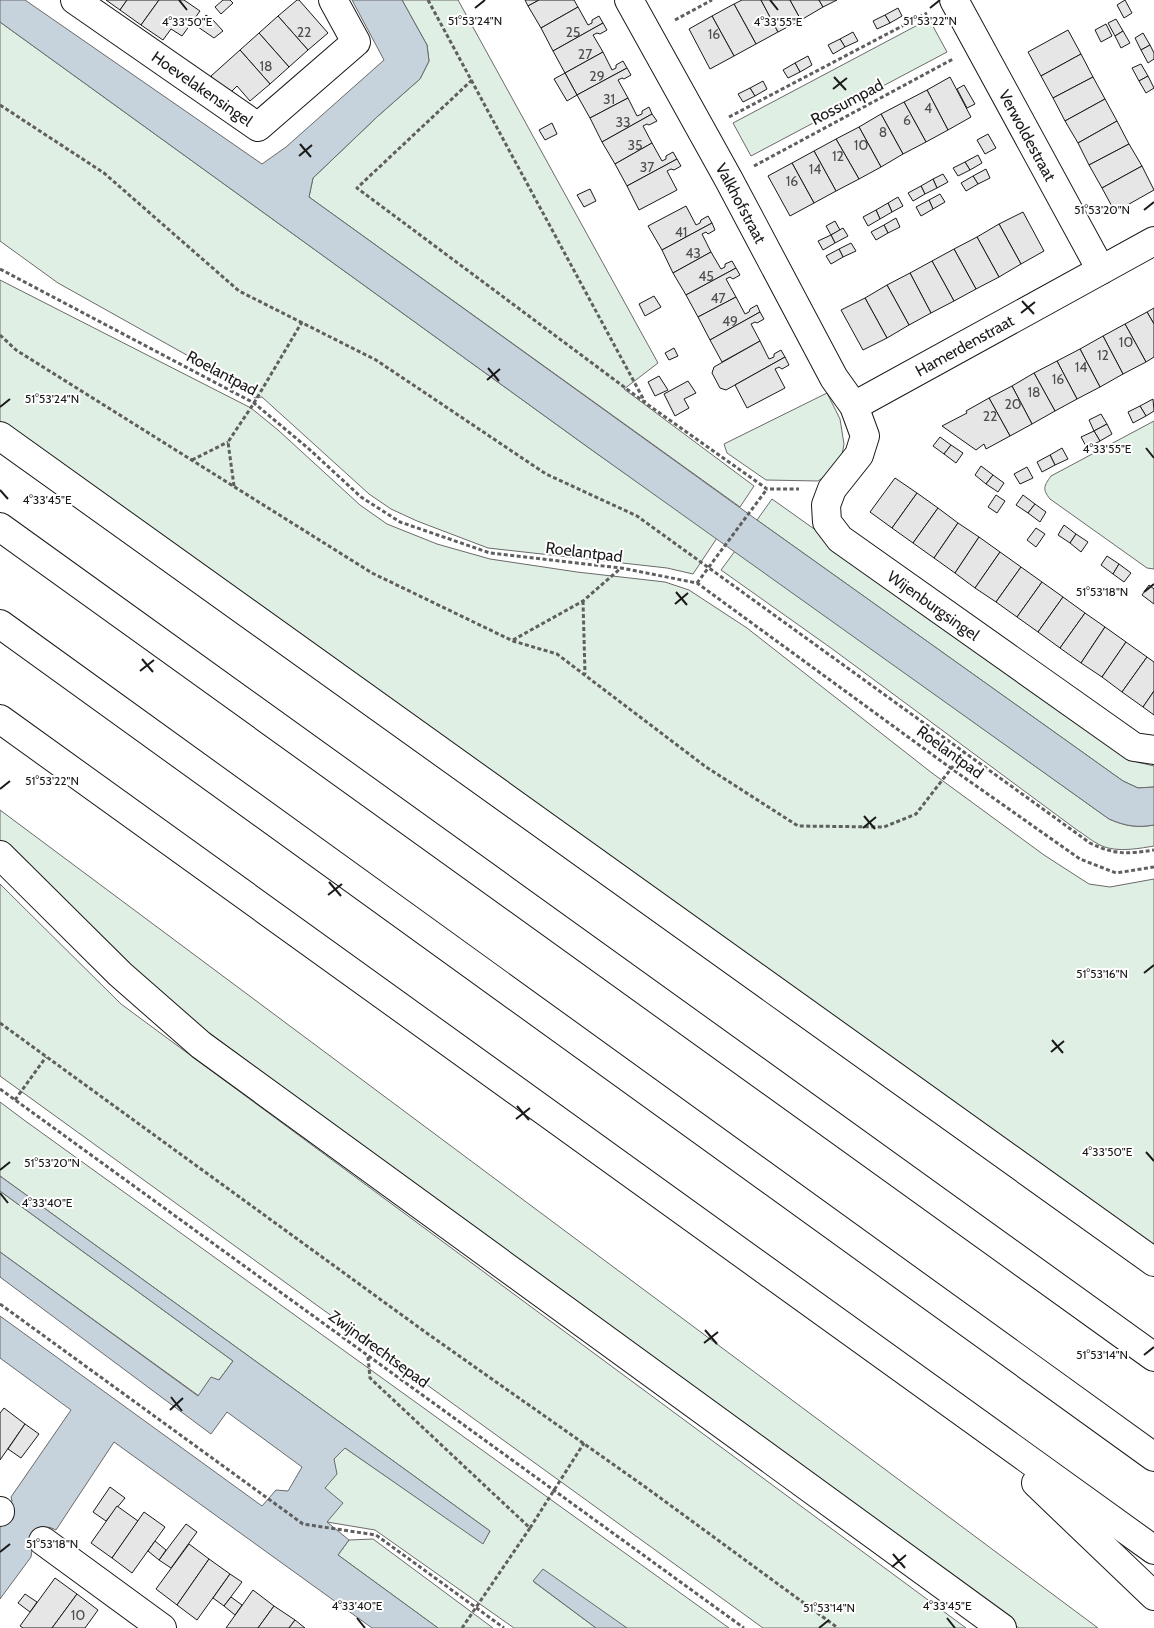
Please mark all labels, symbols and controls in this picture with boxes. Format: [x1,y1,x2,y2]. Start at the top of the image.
text: 51°53'24"N [448,13,502,28]
text: 51°53'22"N [903,13,957,28]
text: 4°33'50"E [162,14,213,29]
text: 4°33'55"E [754,14,803,29]
house number: 22 [297,23,311,41]
house number: 25 [566,23,580,41]
house number: 16 [708,25,720,43]
house number: 27 [578,45,592,63]
street label: Hoevelakensingel [148,47,257,130]
house number: 18 [259,57,273,75]
house number: 29 [589,67,605,85]
street label: Rossumpad [808,75,886,129]
street label: Verwoldestraat [995,86,1060,185]
house number: 31 [603,90,615,108]
house number: 4 [924,99,932,117]
house number: 6 [903,111,911,129]
house number: 33 [615,113,631,131]
house number: 8 [879,123,887,141]
house number: 35 [627,136,643,154]
house number: 10 [854,136,868,154]
house number: 12 [832,147,844,165]
house number: 37 [640,158,654,176]
street label: Valkhofstraat [712,160,771,247]
house number: 14 [809,160,821,178]
house number: 16 [786,172,798,190]
text: 51°53'20"N [1074,202,1130,217]
house number: 41 [675,223,687,241]
house number: 43 [685,244,701,262]
house number: 45 [698,267,714,285]
house number: 47 [710,289,726,307]
street label: Hamerdenstraat [912,310,1018,380]
house number: 49 [722,312,738,330]
house number: 10 [1119,333,1133,351]
street label: Roelantpad [183,346,261,400]
house number: 12 [1097,346,1109,364]
house number: 14 [1075,358,1087,376]
house number: 16 [1052,370,1064,388]
house number: 18 [1027,383,1041,401]
text: 51°53'24"N [25,391,79,406]
house number: 20 [1004,395,1022,413]
house number: 22 [983,407,997,425]
text: 4°33'55"E [1083,441,1132,456]
text: 4°33'45"E [22,492,72,507]
street label: Roelantpad [544,538,624,566]
street label: Wijenburgsingel [884,566,983,644]
text: 51°53'18"N [1076,584,1128,599]
street label: Roelantpad [913,722,987,782]
text: 51°53'22"N [25,773,79,788]
text: 51°53'16"N [1076,966,1128,981]
text: 4°33'50"E [1082,1144,1133,1159]
text: 51°53'20"N [24,1155,80,1170]
text: 4°33'40"E [22,1195,73,1210]
street label: Zwijndrechtsepad [325,1306,433,1392]
text: 51°53'14"N [1076,1347,1128,1362]
text: 51°53'18"N [26,1536,78,1551]
text: 4°33'40"E [332,1598,383,1613]
text: 4°33'45"E [922,1598,972,1613]
text: 51°53'14"N [803,1600,855,1615]
house number: 10 [71,1606,85,1624]

